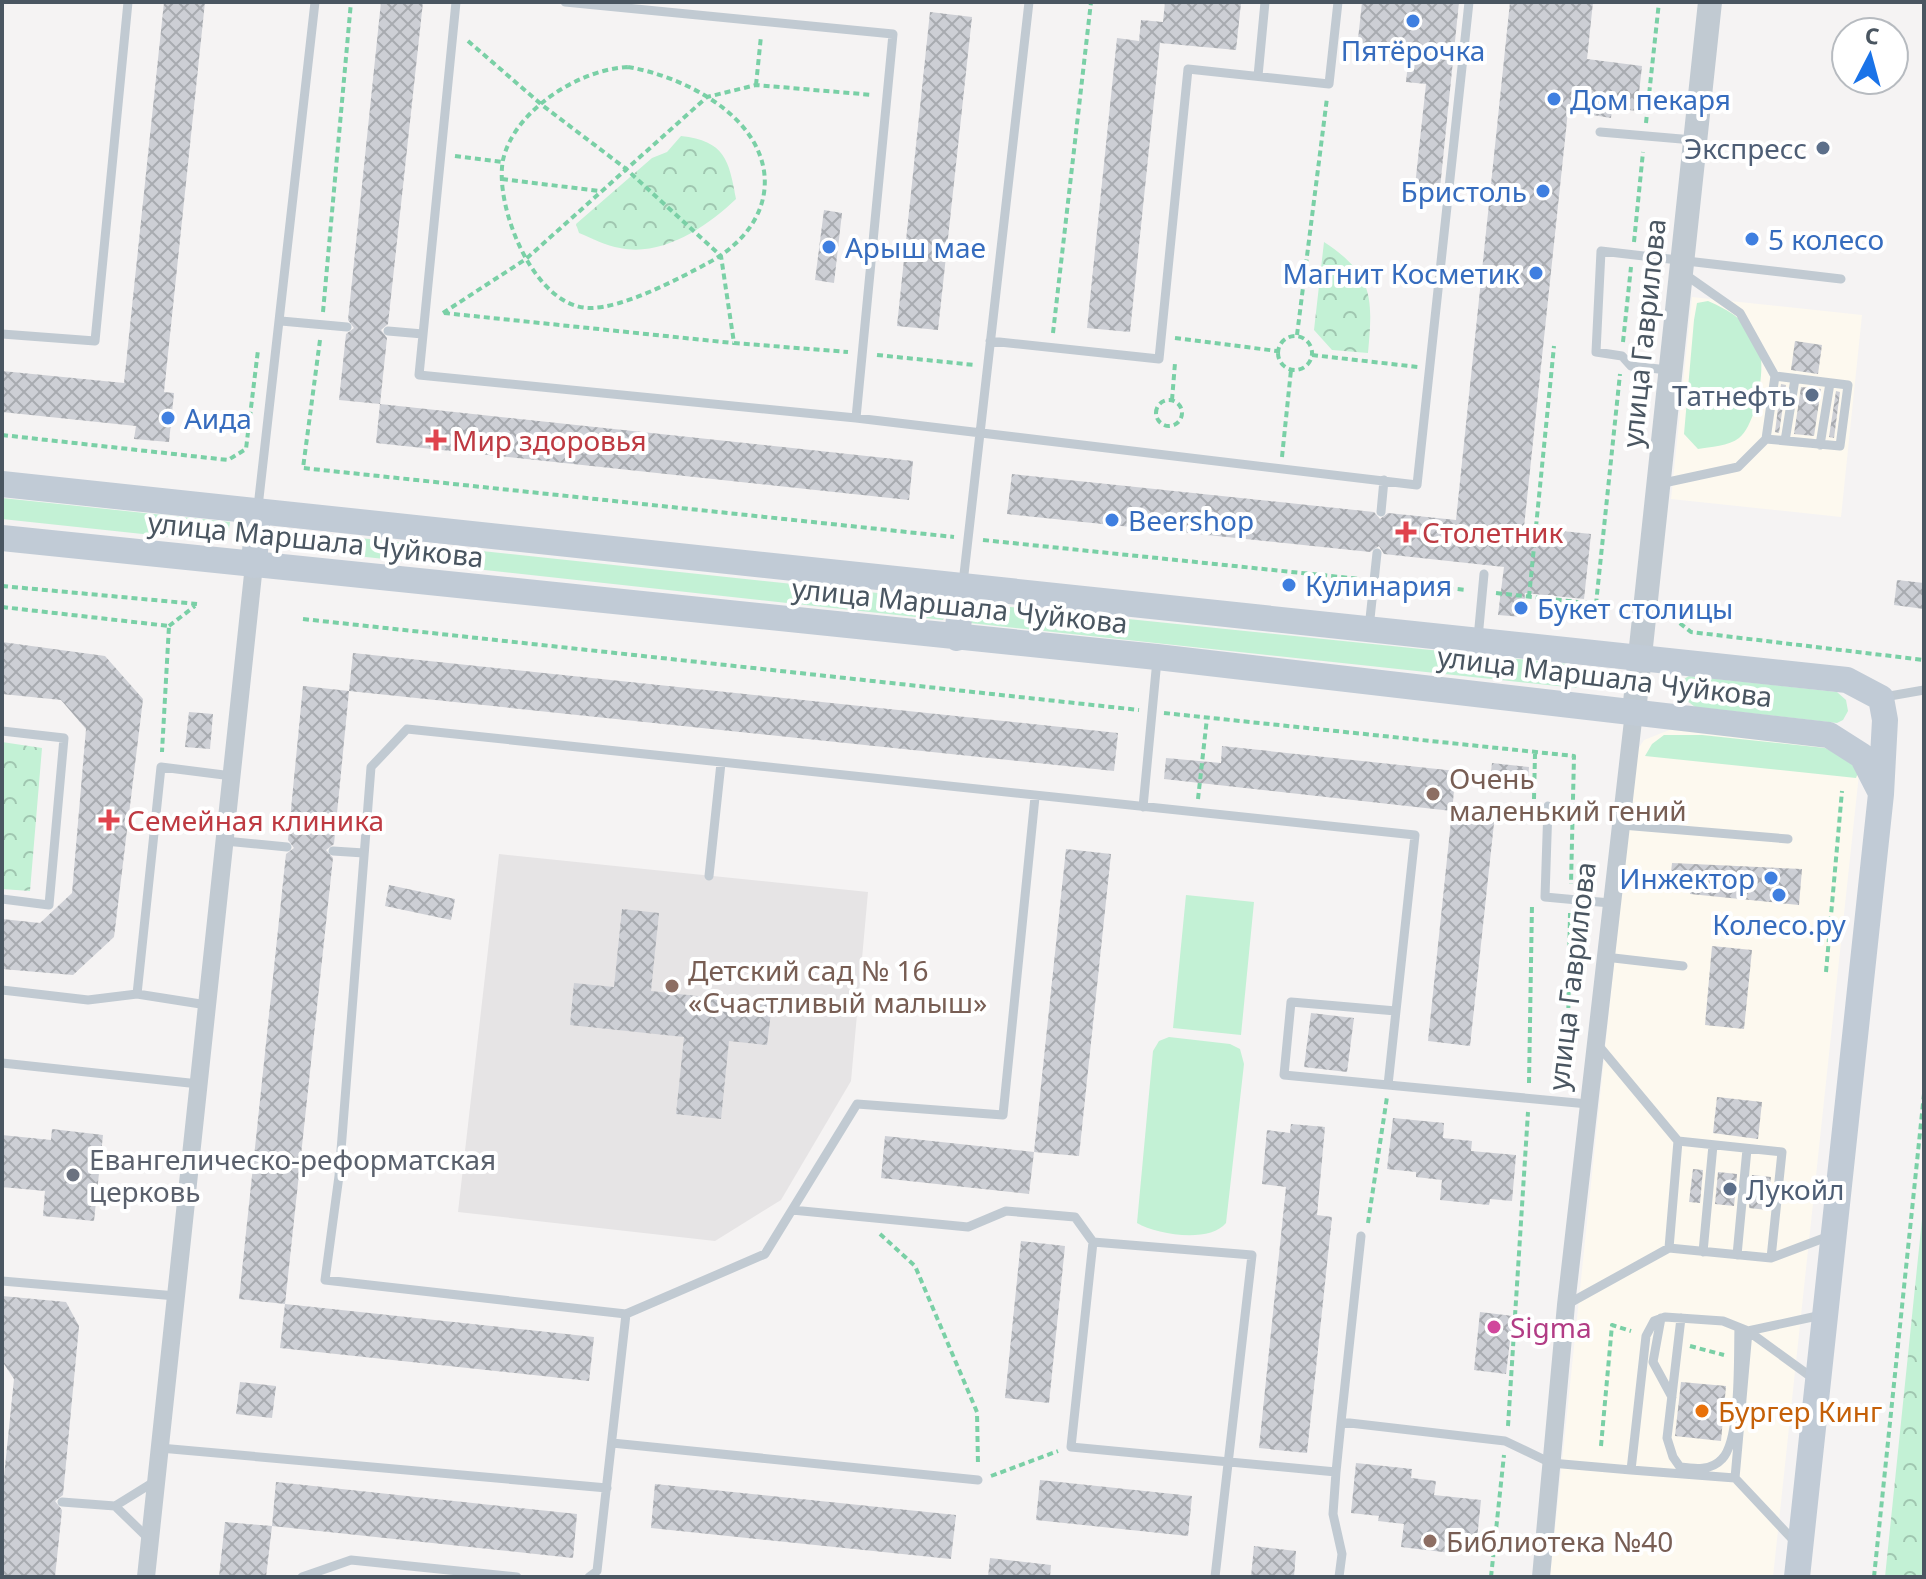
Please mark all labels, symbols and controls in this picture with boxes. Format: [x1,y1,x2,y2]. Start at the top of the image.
marker: Пятёрочка [1404,12,1422,30]
north arrow [1830,16,1910,96]
text: С [1864,19,1881,51]
place label: Пятёрочка [1341,31,1485,69]
place label: Дом пекаря [1570,80,1731,118]
marker: Дом пекаря [1545,90,1563,108]
place label: Экспресс [1684,129,1807,167]
marker: Экспресс [1814,139,1832,157]
place label: Бристоль [1401,172,1527,210]
marker: Бристоль [1534,182,1552,200]
street label: улица Гаврилова [1612,217,1674,449]
place label: 5 колесо [1768,220,1884,258]
place label: Арыш мае [845,228,986,266]
marker: 5 колесо [1743,230,1761,248]
marker: Арыш мае [820,238,838,256]
place label: Магнит Косметик [1283,254,1520,292]
marker: Магнит Косметик [1527,264,1545,282]
place label: Татнефть [1672,376,1796,414]
marker: Татнефть [1803,386,1821,404]
place label: Аида [184,399,252,437]
marker: Аида [159,409,177,427]
place label: Мир здоровья [452,421,647,459]
marker: Мир здоровья [427,431,445,449]
place label: Beershop [1128,501,1254,539]
street label: улица Маршала Чуйкова [146,502,486,576]
marker: Beershop [1103,511,1121,529]
place label: Столетник [1422,513,1563,551]
marker: Столетник [1397,523,1415,541]
place label: Кулинария [1305,566,1452,604]
street label: улица Маршала Чуйкова [790,568,1130,642]
marker: Кулинария [1280,576,1298,594]
place label: Букет столицы [1537,589,1733,627]
marker: Букет столицы [1512,599,1530,617]
street label: улица Маршала Чуйкова [1435,637,1775,715]
place label: Очень маленький гений [1449,759,1687,829]
marker: Очень маленький гений [1424,785,1442,803]
place label: Семейная клиника [127,801,384,839]
marker: Семейная клиника [98,809,120,831]
place label: Инжектор [1619,859,1755,897]
street label: улица Гаврилова [1538,860,1604,1092]
marker: Инжектор [1762,869,1780,887]
marker: Колесо.ру [1770,886,1788,904]
place label: Колесо.ру [1712,905,1847,943]
place label: Детский сад № 16 «Счастливый малыш» [688,951,987,1021]
marker: Детский сад № 16 «Счастливый малыш» [663,977,681,995]
place label: Евангелическо-реформатская церковь [89,1140,496,1210]
marker: Евангелическо-реформатская церковь [64,1166,82,1184]
place label: Лукойл [1746,1170,1845,1208]
marker: Лукойл [1721,1180,1739,1198]
place label: Sigma [1510,1308,1592,1346]
marker: Sigma [1485,1318,1503,1336]
place label: Бургер Кинг [1718,1392,1882,1430]
marker: Бургер Кинг [1693,1402,1711,1420]
place label: Библиотека №40 [1446,1522,1673,1560]
marker: Библиотека №40 [1421,1532,1439,1550]

